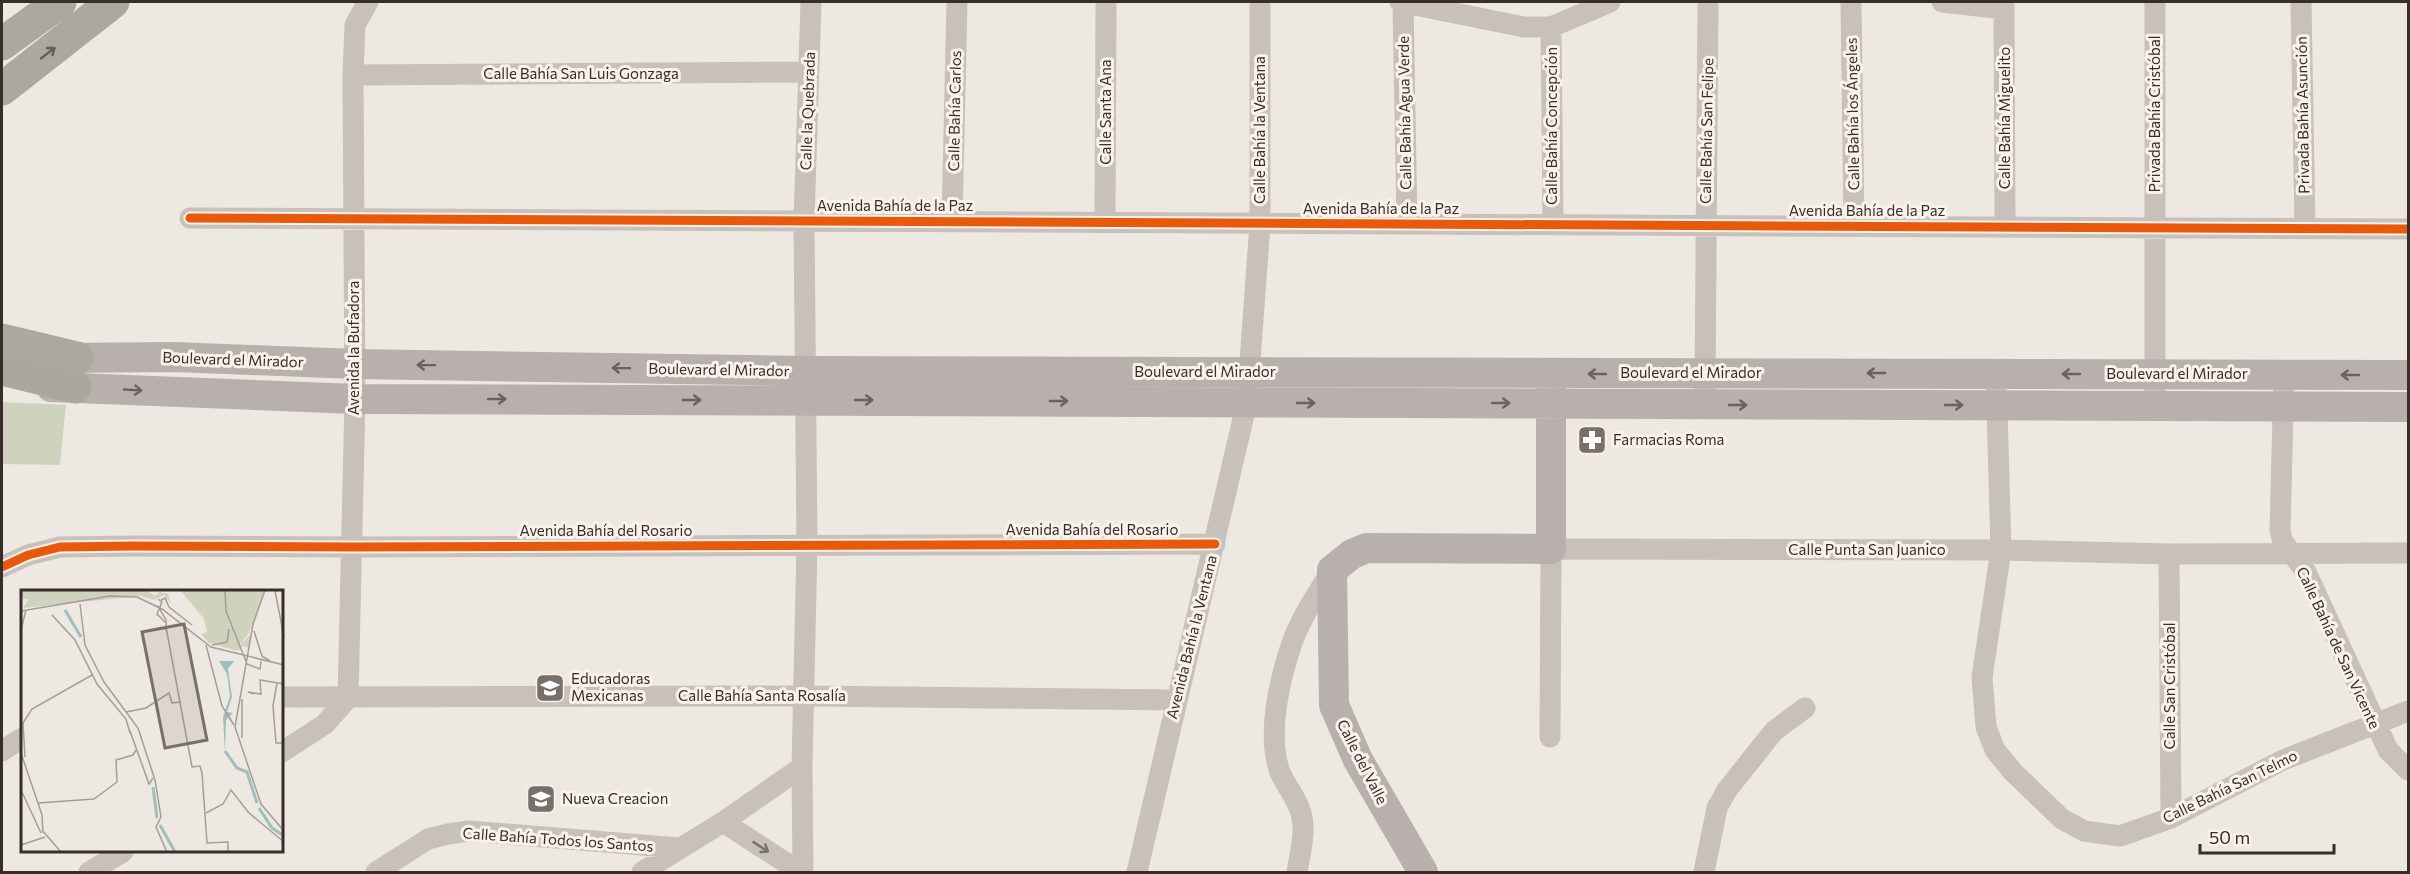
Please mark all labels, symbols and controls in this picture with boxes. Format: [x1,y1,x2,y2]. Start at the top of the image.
street label: Privada Bahía Cristóbal [2145,35,2163,193]
street label: Calle Bahía Agua Verde [1394,36,1414,190]
street label: Privada Bahía Asunción [2292,36,2312,194]
street label: Calle Bahía los Ángeles [1841,37,1862,191]
one-way arrow [39,47,55,59]
street label: Calle Bahía Concepción [1542,47,1560,205]
street label: Calle Bahía Miguelito [1995,47,2013,189]
street label: Calle Bahía Carlos [944,50,964,172]
street label: Calle la Quebrada [796,51,818,171]
street label: Calle Bahía la Ventana [1250,56,1268,204]
street label: Calle Bahía San Felipe [1696,58,1716,204]
street label: Calle Santa Ana [1096,59,1114,165]
street label: Calle Bahía San Luis Gonzaga [483,64,679,82]
street label: Avenida Bahía de la Paz [817,196,973,214]
street label: Avenida Bahía de la Paz [1303,199,1459,217]
street label: Avenida Bahía de la Paz [1789,201,1945,219]
street label: Avenida la Bufadora [344,281,362,415]
street label: Boulevard el Mirador [162,348,304,370]
one-way arrow [416,359,436,371]
street label: Boulevard el Mirador [648,359,790,379]
one-way arrow [611,362,631,374]
street label: Boulevard el Mirador [1134,362,1276,380]
street label: Boulevard el Mirador [1620,363,1762,381]
street label: Boulevard el Mirador [2106,364,2248,382]
one-way arrow [1867,367,1887,379]
one-way arrow [1588,368,1608,380]
one-way arrow [2062,368,2082,380]
one-way arrow [2341,369,2361,381]
one-way arrow [123,384,143,395]
one-way arrow [487,393,507,405]
one-way arrow [682,394,702,406]
one-way arrow [853,394,873,406]
one-way arrow [1048,395,1068,407]
one-way arrow [1295,397,1315,409]
one-way arrow [1490,397,1510,409]
one-way arrow [1727,399,1747,411]
one-way arrow [1943,399,1963,411]
pharmacy icon: Farmacias Roma [1576,424,1608,456]
place label: Farmacias Roma [1613,430,1724,448]
street label: Avenida Bahía del Rosario [1006,520,1178,538]
street label: Avenida Bahía del Rosario [520,521,692,539]
street label: Calle Punta San Juanico [1788,540,1946,558]
street label: Avenida Bahía la Ventana [1162,553,1220,721]
street label: Calle Bahía de San Vicente [2293,564,2384,732]
inset map [21,590,284,853]
street label: Calle San Cristóbal [2160,622,2178,750]
place label: Educadoras Mexicanas [571,669,651,704]
school or university icon: Educadoras Mexicanas [534,672,566,704]
street label: Calle Bahía Santa Rosalía [678,686,846,704]
street label: Calle del Valle [1334,716,1392,807]
street label: Calle Bahía San Telmo [2159,746,2300,827]
school or university icon: Nueva Creacion [525,783,557,815]
place label: Nueva Creacion [562,789,668,807]
scale bar [2200,817,2334,855]
street label: Calle Bahía Todos los Santos [462,823,654,855]
text: 50 m [2209,826,2250,848]
one-way arrow [753,841,769,853]

